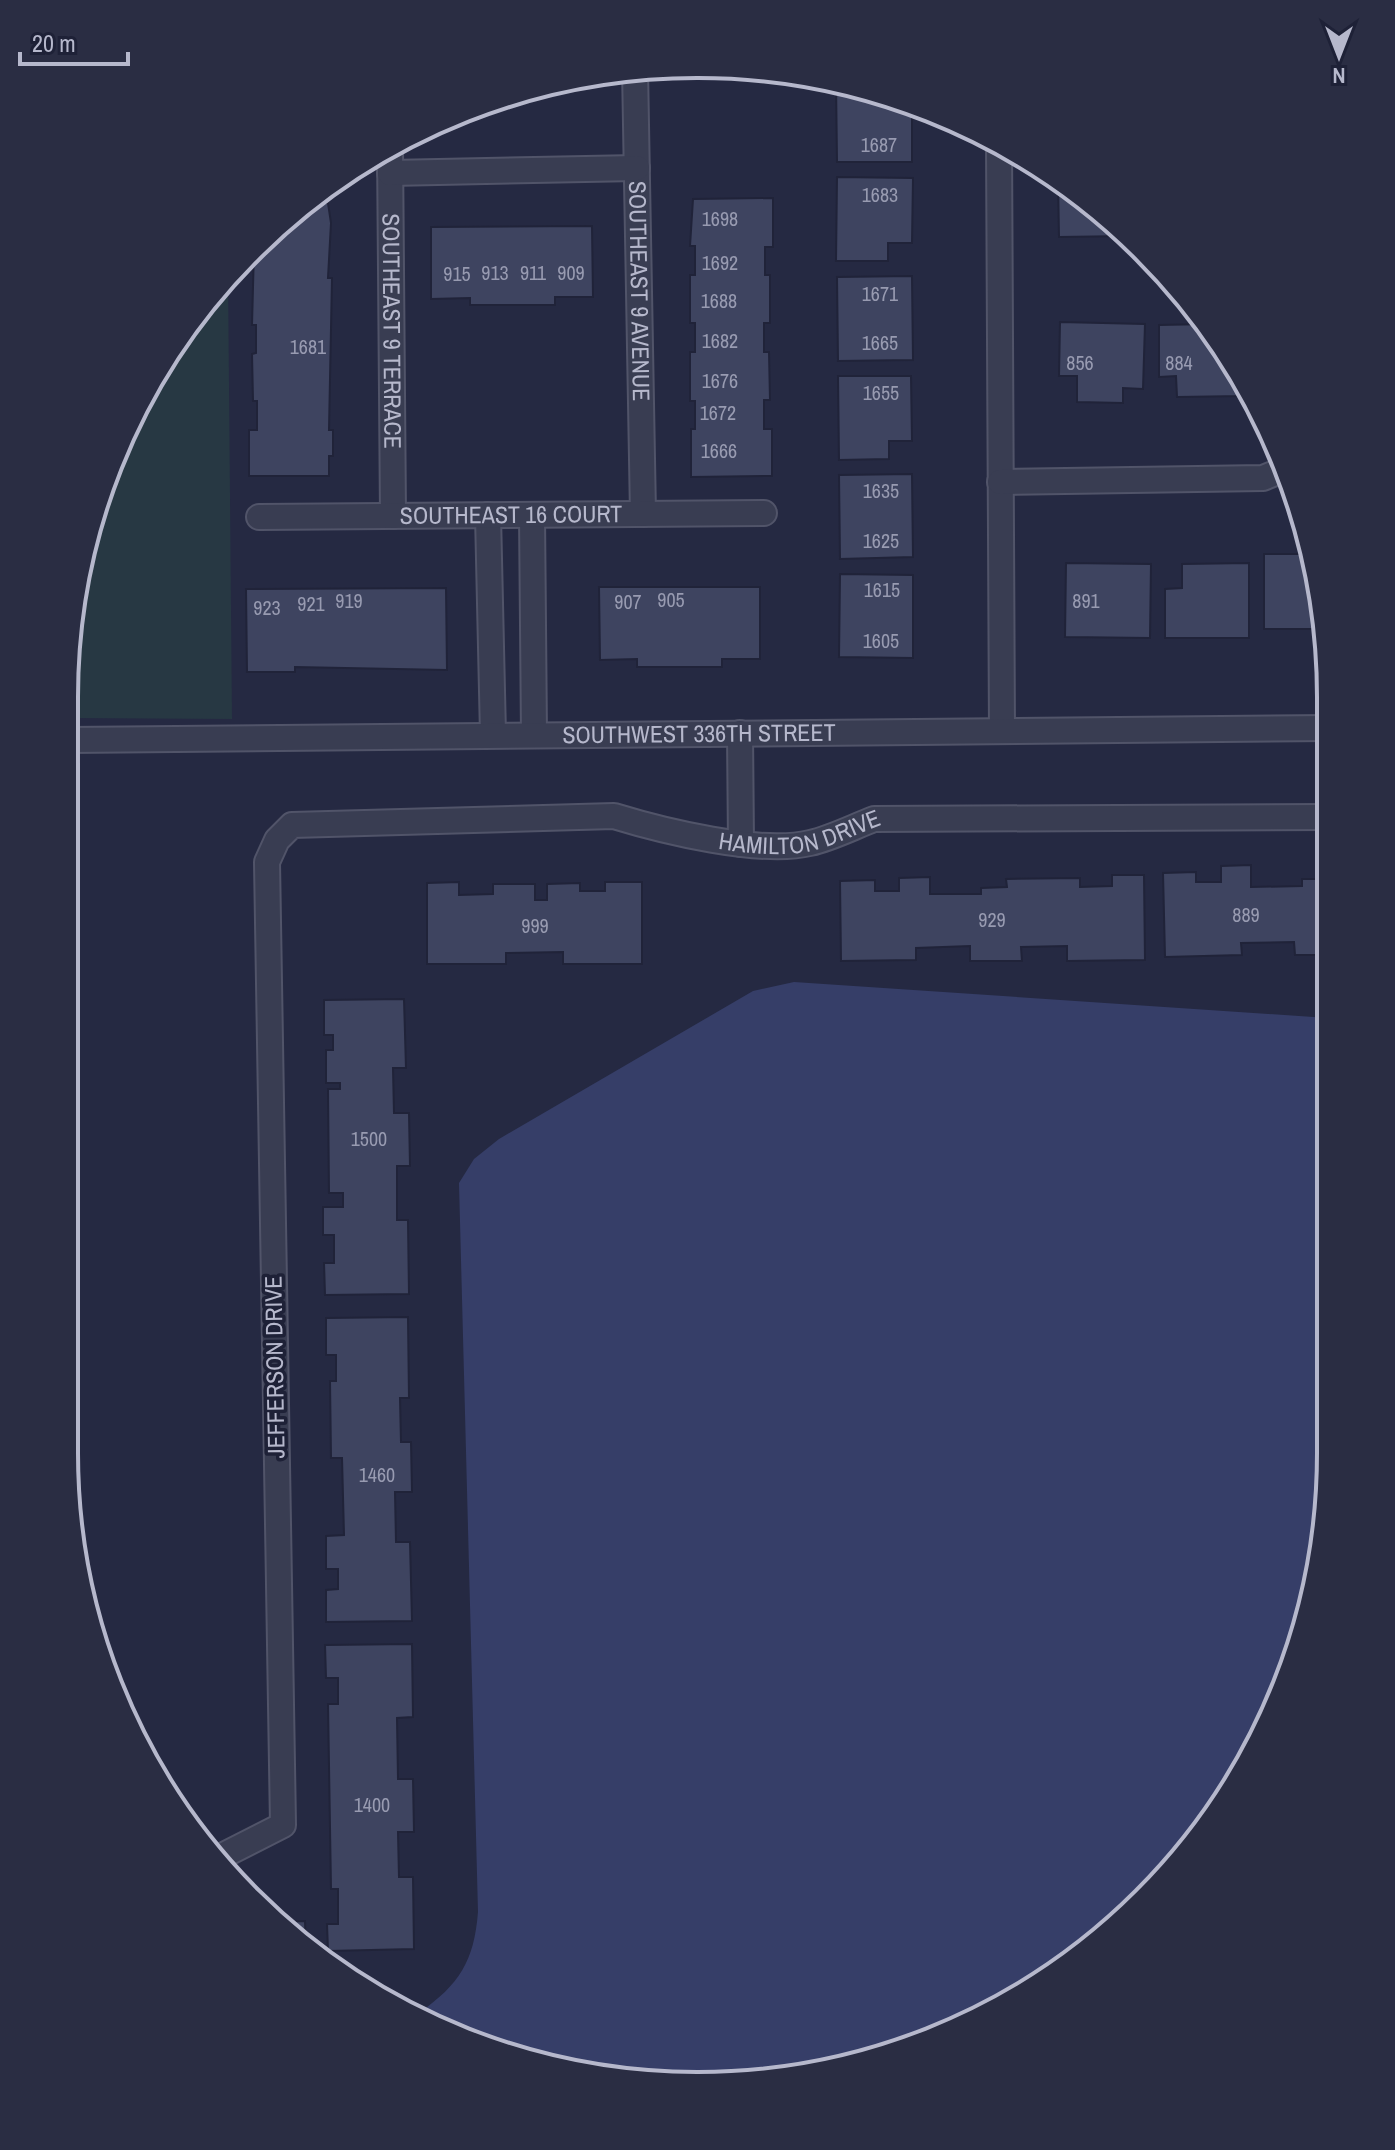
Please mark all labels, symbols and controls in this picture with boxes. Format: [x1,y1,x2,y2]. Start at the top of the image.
scale bar [20,16,128,66]
north arrow [1299,16,1379,96]
text: 20 m [32,27,76,59]
text: N [1332,61,1346,91]
house number: 1687 [861,131,897,158]
street label: SOUTHEAST 9 AVENUE [622,180,658,401]
house number: 1683 [862,181,898,208]
house number: 1698 [702,205,738,232]
street label: SOUTHEAST 9 TERRACE [376,213,409,449]
house number: 1692 [702,249,738,276]
house number: 913 [481,259,509,286]
house number: 911 [520,259,546,286]
house number: 909 [557,259,585,286]
house number: 915 [443,260,471,287]
house number: 1671 [862,280,898,307]
house number: 1688 [701,287,737,314]
house number: 1682 [702,327,738,354]
house number: 1665 [862,329,898,356]
house number: 1681 [290,333,326,360]
house number: 856 [1066,349,1094,376]
house number: 884 [1165,349,1193,376]
house number: 1676 [702,367,738,394]
house number: 1655 [863,379,899,406]
house number: 1672 [700,399,736,426]
house number: 1666 [701,437,737,464]
house number: 1635 [863,477,899,504]
street label: SOUTHEAST 16 COURT [400,497,622,531]
house number: 1625 [863,527,899,554]
house number: 1615 [864,576,900,603]
house number: 905 [657,586,685,613]
house number: 919 [335,587,363,614]
house number: 891 [1072,587,1100,614]
house number: 907 [614,588,642,615]
house number: 921 [297,590,325,617]
house number: 923 [253,594,281,621]
house number: 1605 [863,627,899,654]
street label: SOUTHWEST 336TH STREET [562,716,836,750]
street label: HAMILTON DRIVE [717,801,885,861]
house number: 889 [1232,901,1260,928]
house number: 929 [978,906,1006,933]
house number: 999 [521,912,549,939]
house number: 1500 [351,1125,387,1152]
street label: JEFFERSON DRIVE [256,1275,292,1459]
house number: 1460 [359,1461,395,1488]
house number: 1400 [354,1791,390,1818]

